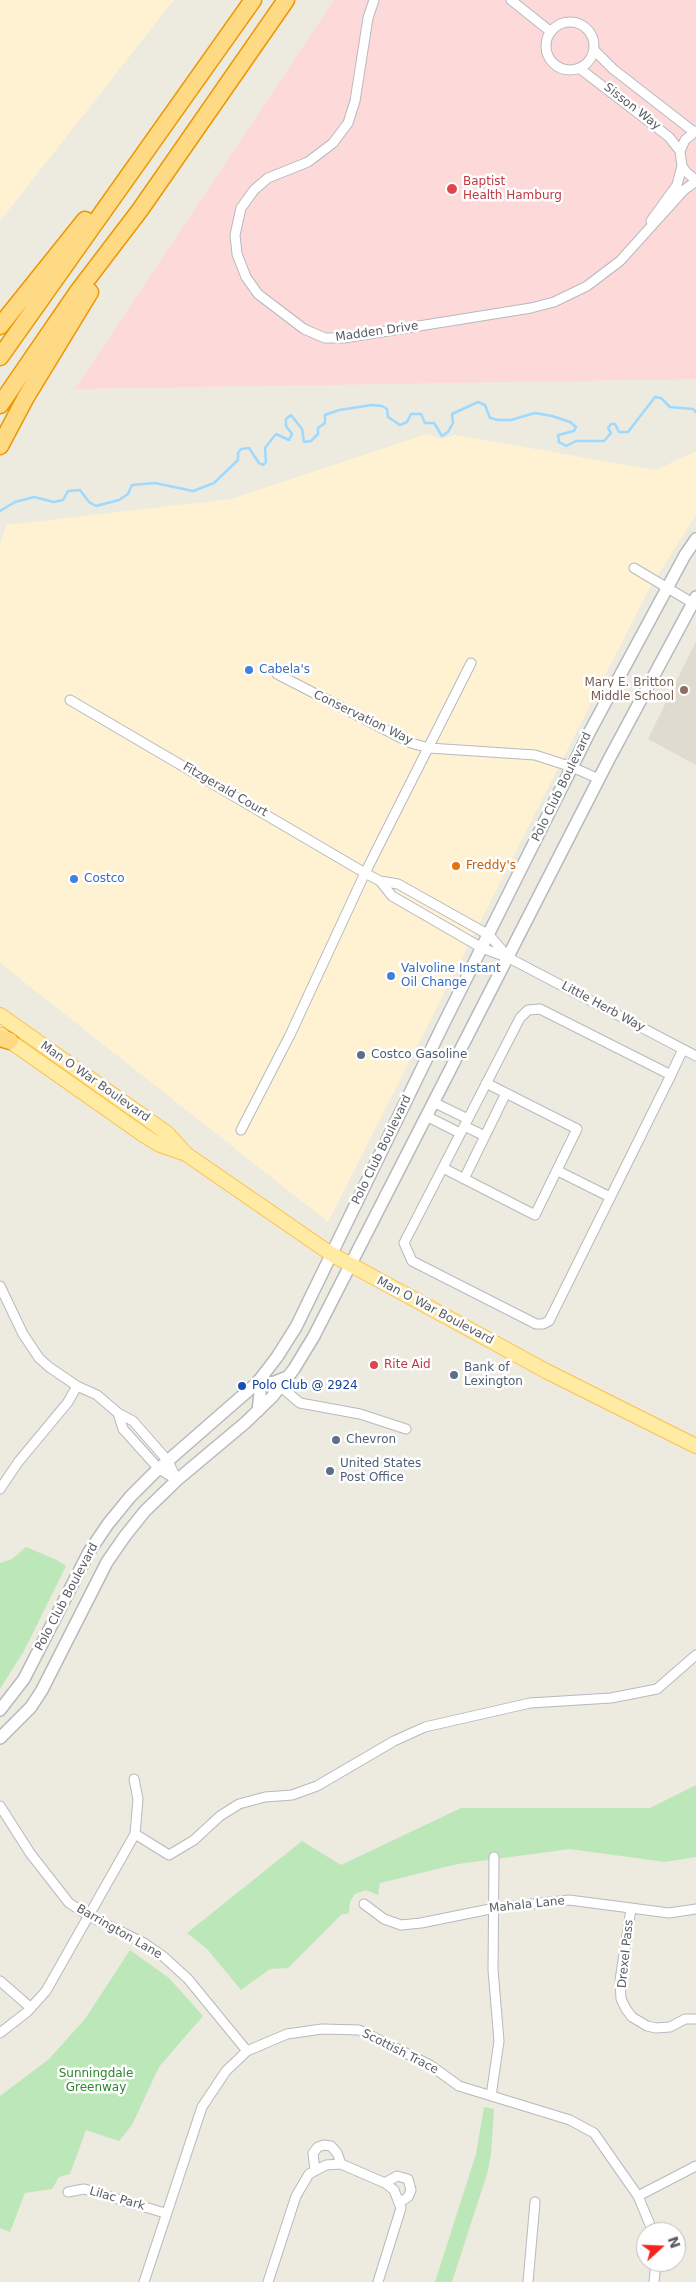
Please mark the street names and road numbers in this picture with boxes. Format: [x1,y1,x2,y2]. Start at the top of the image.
street label: Sisson Way [601,80,663,134]
street label: Madden Drive [335,319,419,345]
street label: Conservation Way [311,688,415,748]
street label: Polo Club Boulevard [529,730,595,844]
street label: Fitzgerald Court [180,760,270,820]
street label: Little Herb Way [559,979,647,1035]
street label: Man O War Boulevard [38,1039,152,1125]
street label: Polo Club Boulevard [349,1093,415,1207]
street label: Man O War Boulevard [374,1274,496,1348]
street label: Polo Club Boulevard [32,1541,102,1653]
street label: Mahala Lane [488,1894,566,1916]
street label: Barrington Lane [74,1902,164,1962]
street label: Drexel Pass [615,1919,637,1989]
street label: Scottish Trace [359,2027,441,2077]
street label: Lilac Park [88,2184,146,2214]

